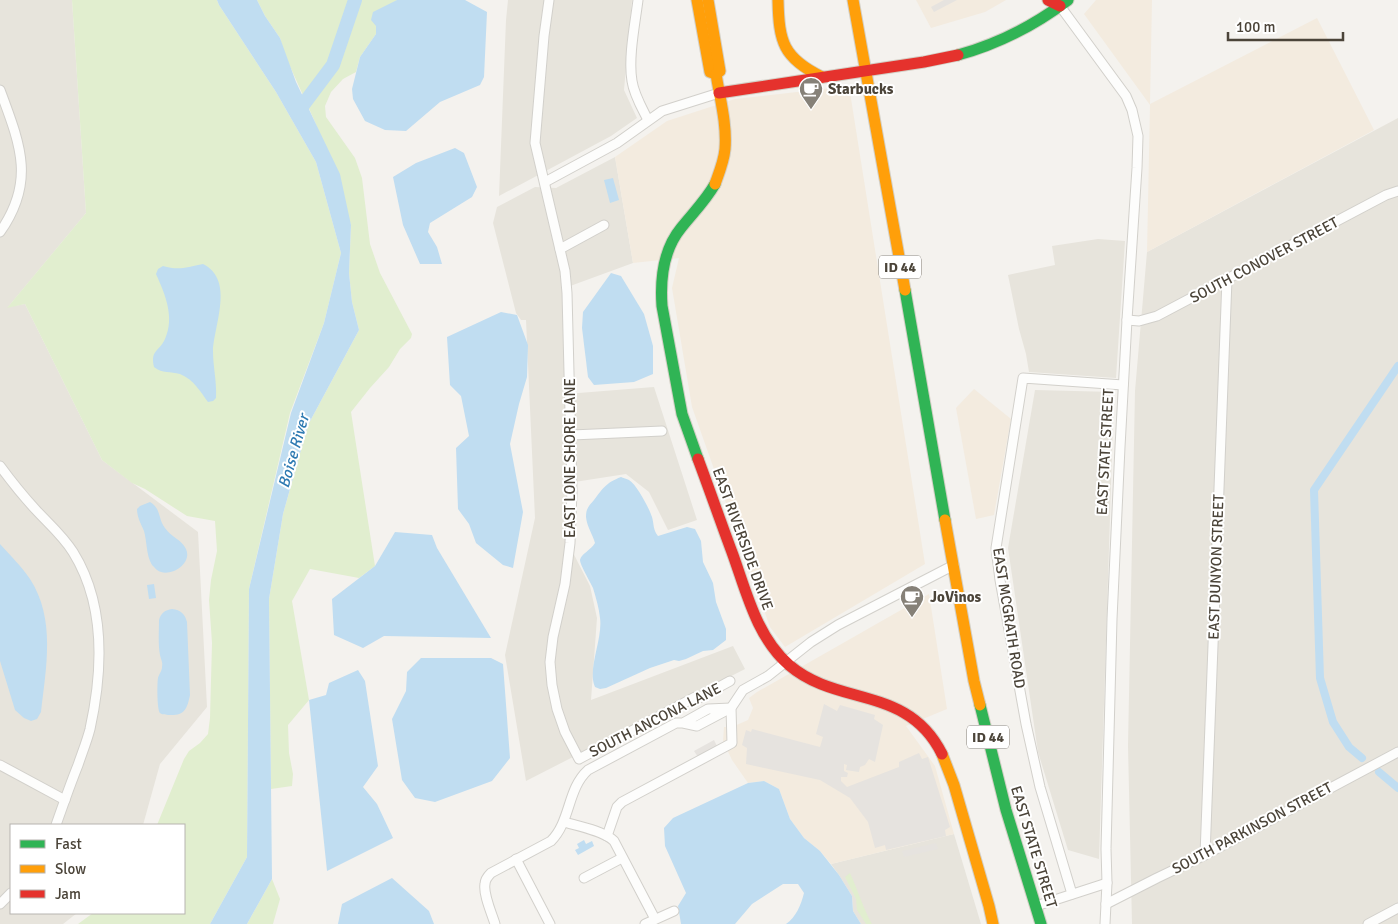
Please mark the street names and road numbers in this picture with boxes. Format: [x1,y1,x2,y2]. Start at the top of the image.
street label: SOUTH CONOVER STREET [1187,213,1342,307]
road number: ID 44 [879,256,921,278]
street label: EAST LONE SHORE LANE [561,378,579,538]
street label: EAST STATE STREET [1093,388,1117,516]
street label: EAST RIVERSIDE DRIVE [709,465,777,613]
street label: EAST DUNYON STREET [1204,493,1228,640]
street label: EAST MCGRATH ROAD [989,546,1029,690]
street label: SOUTH ANCONA LANE [586,679,724,761]
road number: ID 44 [967,726,1009,749]
street label: SOUTH PARKINSON STREET [1169,778,1336,878]
street label: EAST STATE STREET [1007,784,1061,911]

